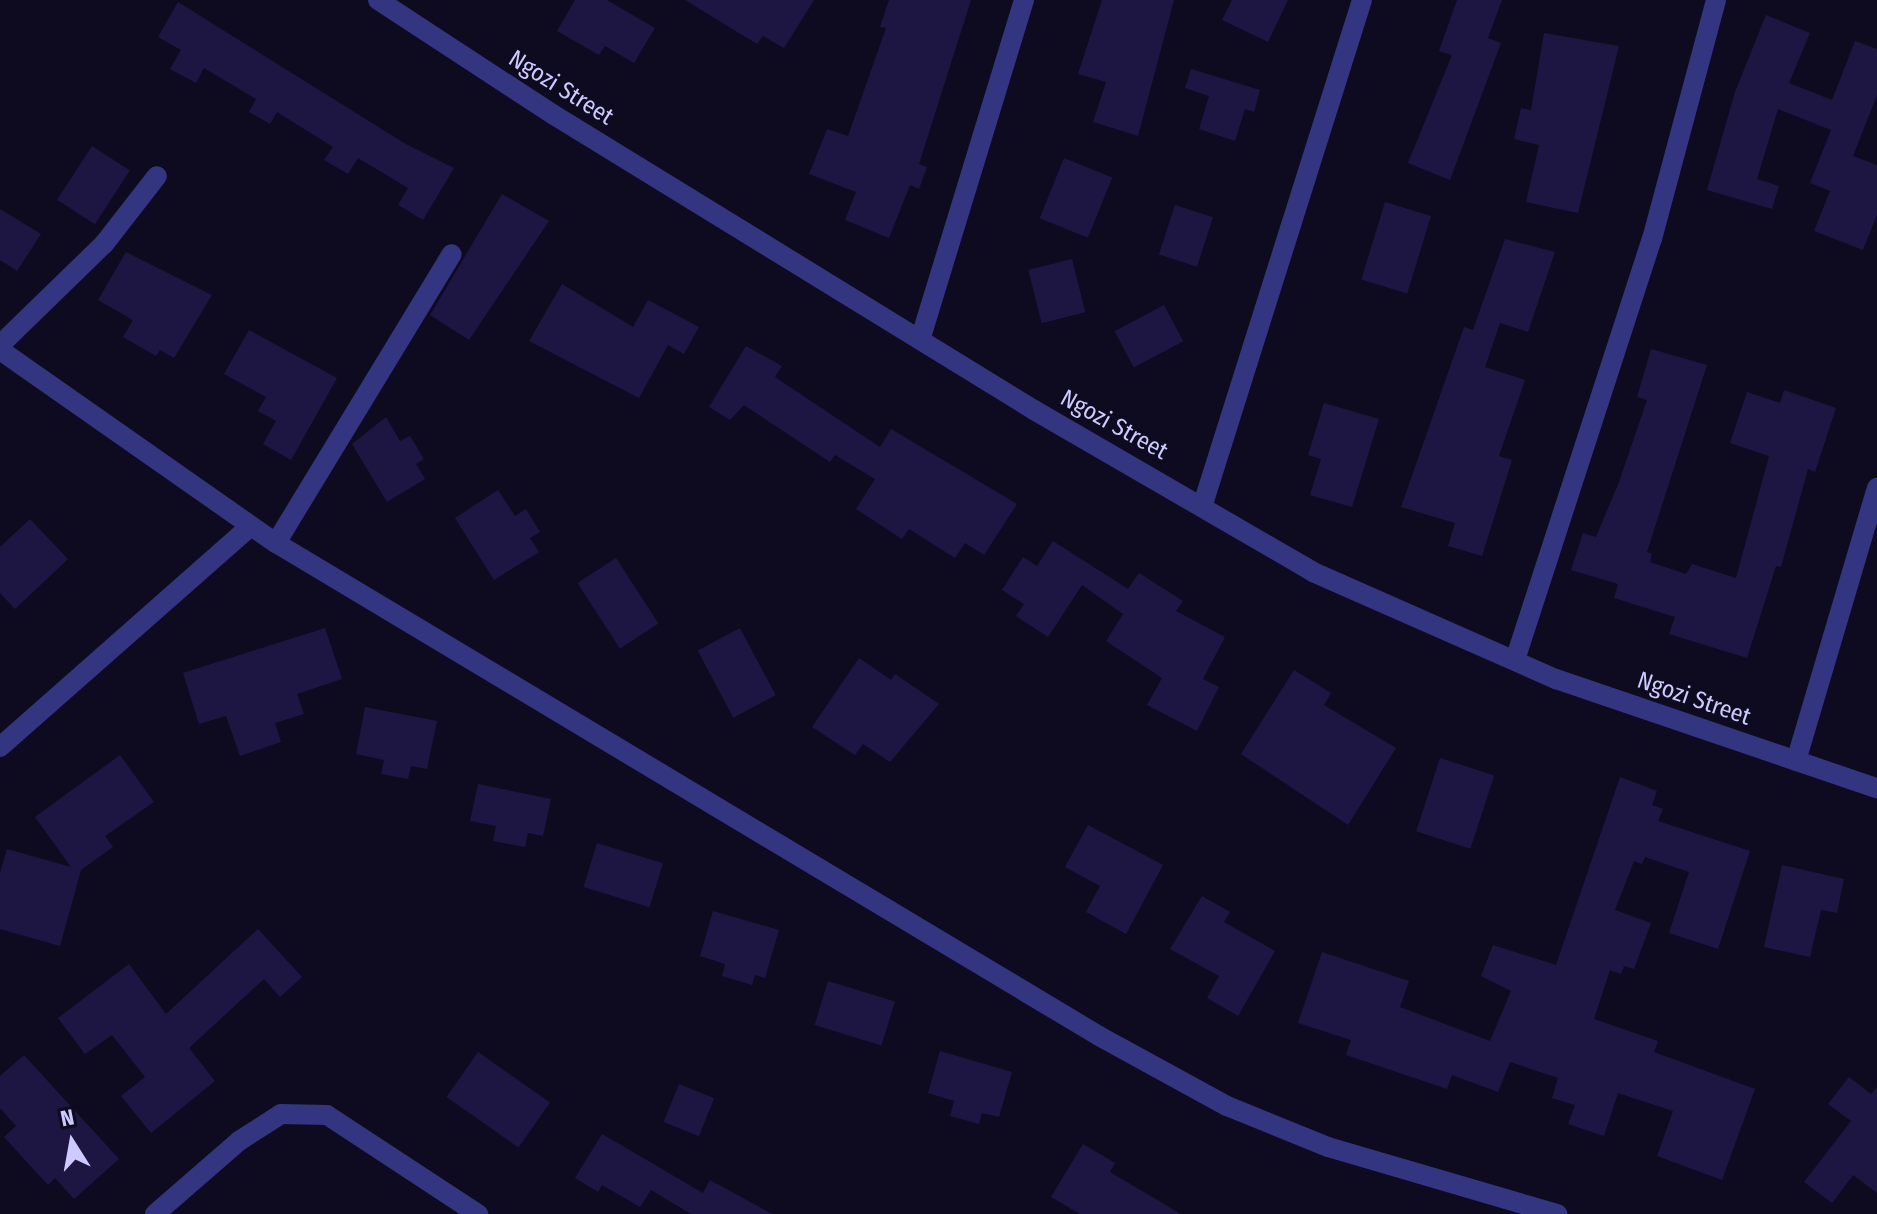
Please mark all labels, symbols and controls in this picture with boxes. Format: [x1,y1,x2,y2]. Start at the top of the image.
street label: Ngozi Street [503,44,619,132]
street label: Ngozi Street [1055,384,1173,466]
street label: Ngozi Street [1633,666,1755,732]
north arrow [32,1102,112,1182]
text: N [58,1103,76,1132]

